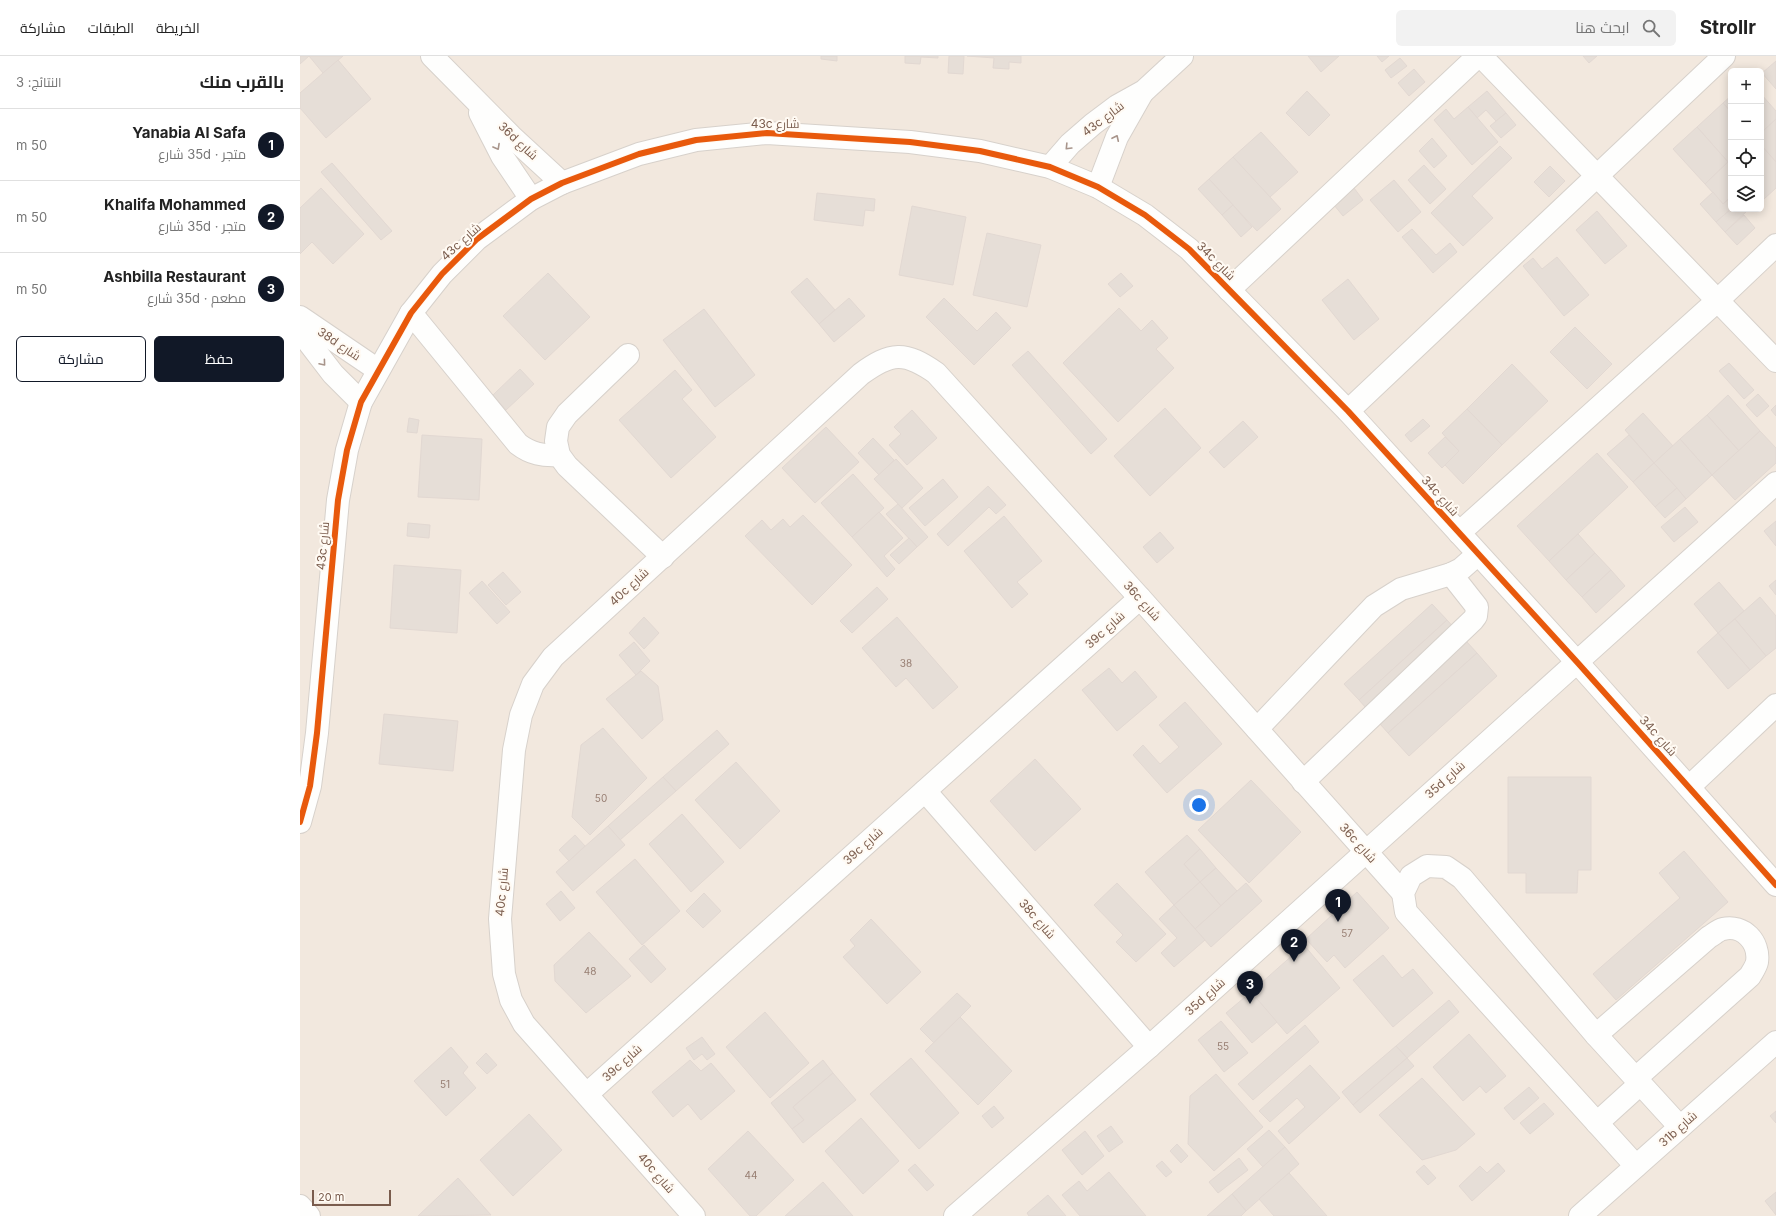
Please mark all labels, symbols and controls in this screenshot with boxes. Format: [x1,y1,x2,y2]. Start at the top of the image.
search box [1396,10,1676,46]
text: Strollr [1700,16,1756,39]
icon: search [1640,17,1662,39]
text: ابحث هنا [1575,18,1630,37]
text: مشاركة [20,19,66,36]
text: الطبقات [88,19,134,36]
text: الخريطة [156,19,200,36]
map controls [1728,68,1764,212]
button: + [1728,68,1764,104]
text: بالقرب منك [200,72,284,92]
text: النتائج: 3 [16,74,62,90]
street label: 43c شارع [1079,98,1127,140]
button: − [1728,104,1764,140]
street label: 43c شارع [751,116,799,132]
street label: 36d شارع [495,118,541,164]
text: Yanabia Al Safa [132,123,246,142]
one-way arrow [1111,134,1119,142]
text: 50 m [16,137,47,153]
text: 1 [268,137,274,153]
button: locate [1728,140,1764,176]
one-way arrow [1065,142,1073,150]
one-way arrow [492,143,499,150]
text: متجر · 35d شارع [158,146,246,162]
button: layers [1728,176,1764,212]
text: Khalifa Mohammed [104,195,246,214]
text: 50 m [16,209,47,225]
text: 2 [267,209,275,225]
text: متجر · 35d شارع [158,218,246,234]
street label: 43c شارع [438,220,484,264]
street label: 34c شارع [1193,238,1239,284]
text: Ashbilla Restaurant [103,267,246,286]
text: 50 m [16,281,47,297]
text: 3 [267,281,275,297]
text: مطعم · 35d شارع [147,290,246,306]
street label: 38d شارع [314,324,364,364]
button: مشاركة [16,336,146,382]
button: حفظ [154,336,284,382]
one-way arrow [319,358,326,365]
street label: 34c شارع [1418,473,1462,519]
street label: 43c شارع [313,521,333,571]
street label: 40c شارع [606,564,652,609]
street label: 36c شارع [1120,578,1164,624]
street label: 39c شارع [1082,608,1128,652]
house number: 38 [900,657,912,669]
street label: 34c شارع [1636,713,1680,759]
street label: 35d شارع [1422,758,1468,802]
house number: 50 [595,792,607,804]
your location [1189,795,1209,815]
street label: 36c شارع [1336,820,1380,866]
street label: 39c شارع [840,824,886,868]
street label: 40c شارع [492,867,512,917]
pin: 1 [1325,889,1351,922]
street label: 38c شارع [1015,896,1059,943]
house number: 57 [1341,927,1353,939]
pin: 2 [1281,929,1307,962]
house number: 48 [584,965,596,977]
pin: 3 [1237,971,1263,1004]
street label: 35d شارع [1182,975,1228,1019]
house number: 55 [1217,1040,1229,1052]
street label: 39c شارع [599,1041,645,1085]
house number: 51 [440,1078,450,1090]
street label: 31b شارع [1655,1108,1701,1150]
street label: 40c شارع [634,1149,678,1197]
house number: 44 [745,1169,757,1181]
scale bar [312,1188,391,1207]
text: 20 m [318,1190,344,1204]

